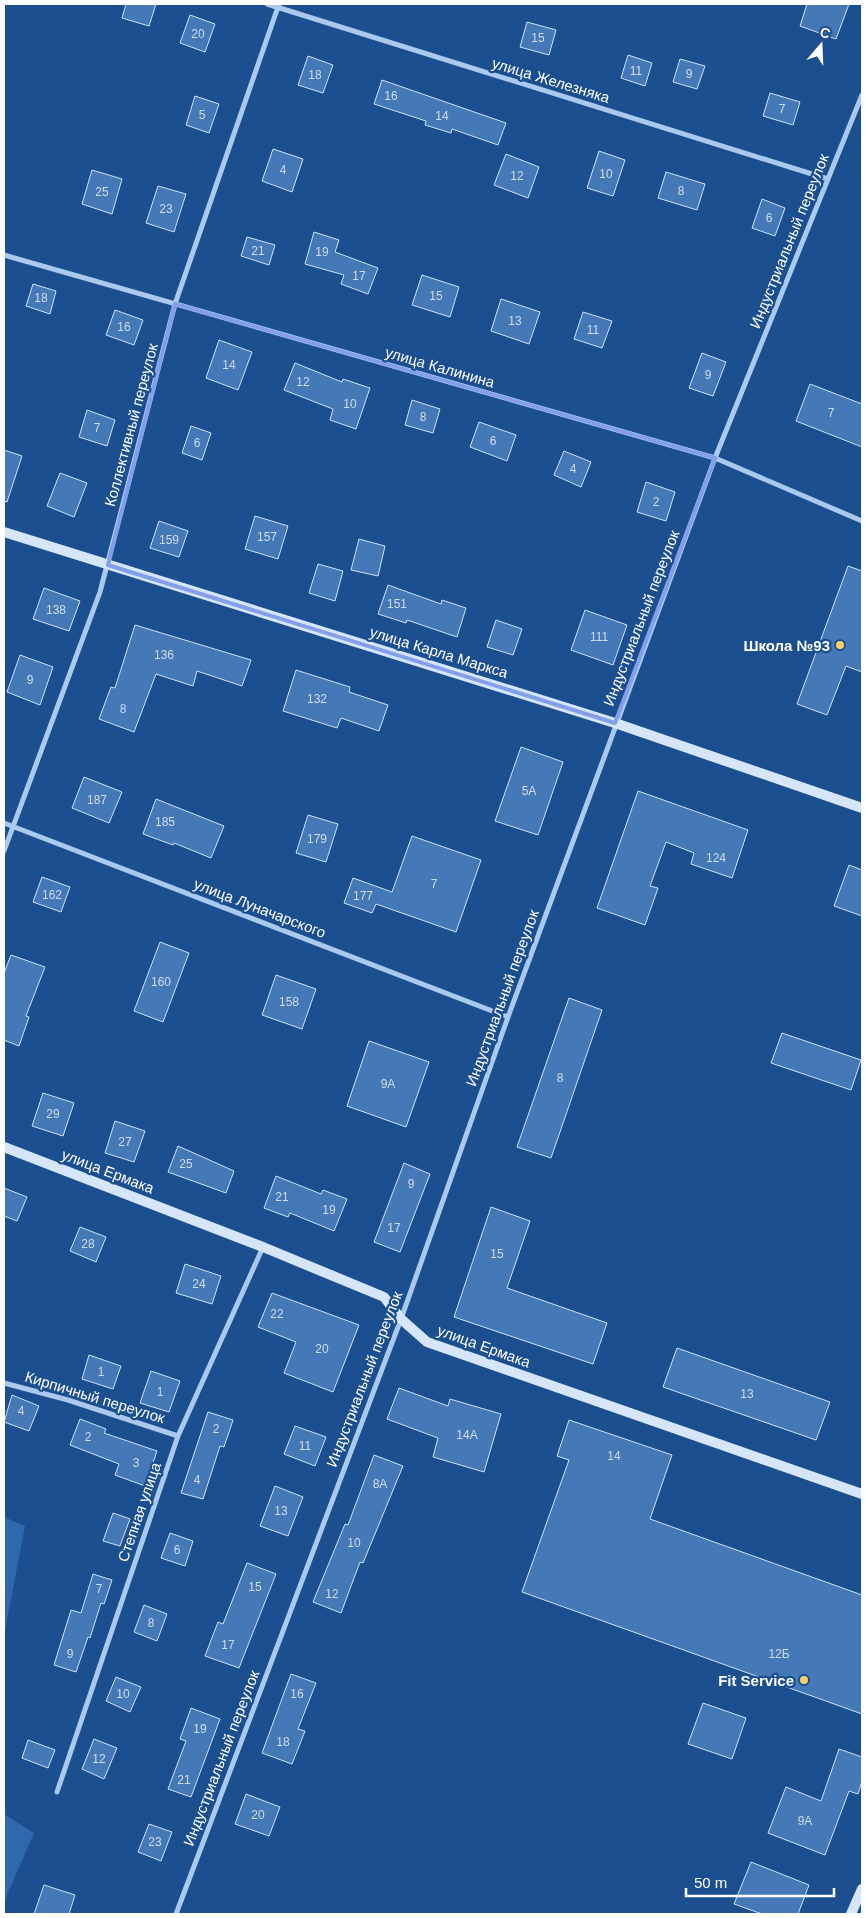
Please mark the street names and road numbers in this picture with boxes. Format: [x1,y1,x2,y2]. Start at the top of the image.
street label: улица Железняка [490,54,613,106]
street label: Индустриальный переулок [746,151,832,331]
street label: Коллективный переулок [101,341,161,508]
street label: улица Калинина [383,343,497,391]
street label: Индустриальный переулок [600,527,683,708]
street label: улица Карла Маркса [368,623,511,681]
street label: улица Луначарского [192,875,328,941]
street label: Индустриальный переулок [462,907,542,1089]
street label: улица Ермака [59,1146,157,1197]
street label: Индустриальный переулок [323,1288,406,1469]
street label: улица Ермака [435,1321,533,1371]
street label: Кирпичный переулок [23,1368,167,1427]
street label: Степная улица [114,1459,164,1564]
street label: Индустриальный переулок [180,1667,263,1848]

